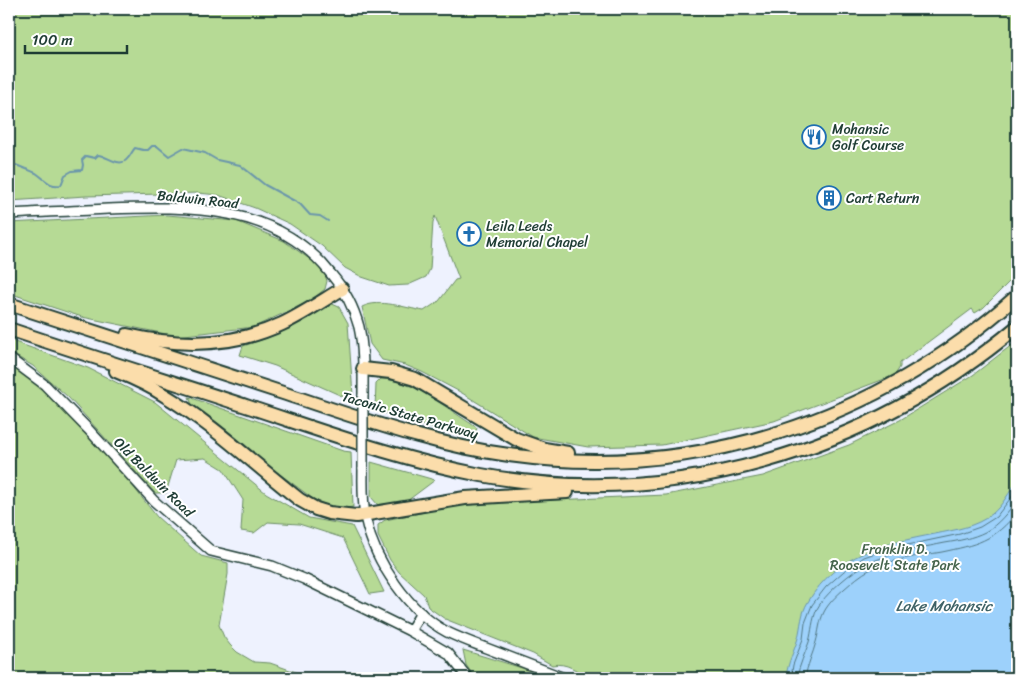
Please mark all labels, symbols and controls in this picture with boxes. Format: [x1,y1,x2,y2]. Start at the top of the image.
scale bar [25,22,128,54]
text: 100 m [32,27,73,53]
place label: Mohansic Golf Course [832,117,904,158]
restaurant icon: Mohansic Golf Course [801,124,827,150]
street label: Baldwin Road [156,183,242,216]
building icon: Cart Return [816,185,842,211]
place label: Cart Return [846,186,920,211]
place label: Leila Leeds Memorial Chapel [486,214,589,255]
church icon: Leila Leeds Memorial Chapel [456,221,482,247]
street label: Taconic State Parkway [339,384,482,447]
street label: Old Baldwin Road [107,431,201,525]
park label: Franklin D. Roosevelt State Park [830,537,960,578]
water label: Lake Mohansic [896,593,994,619]

